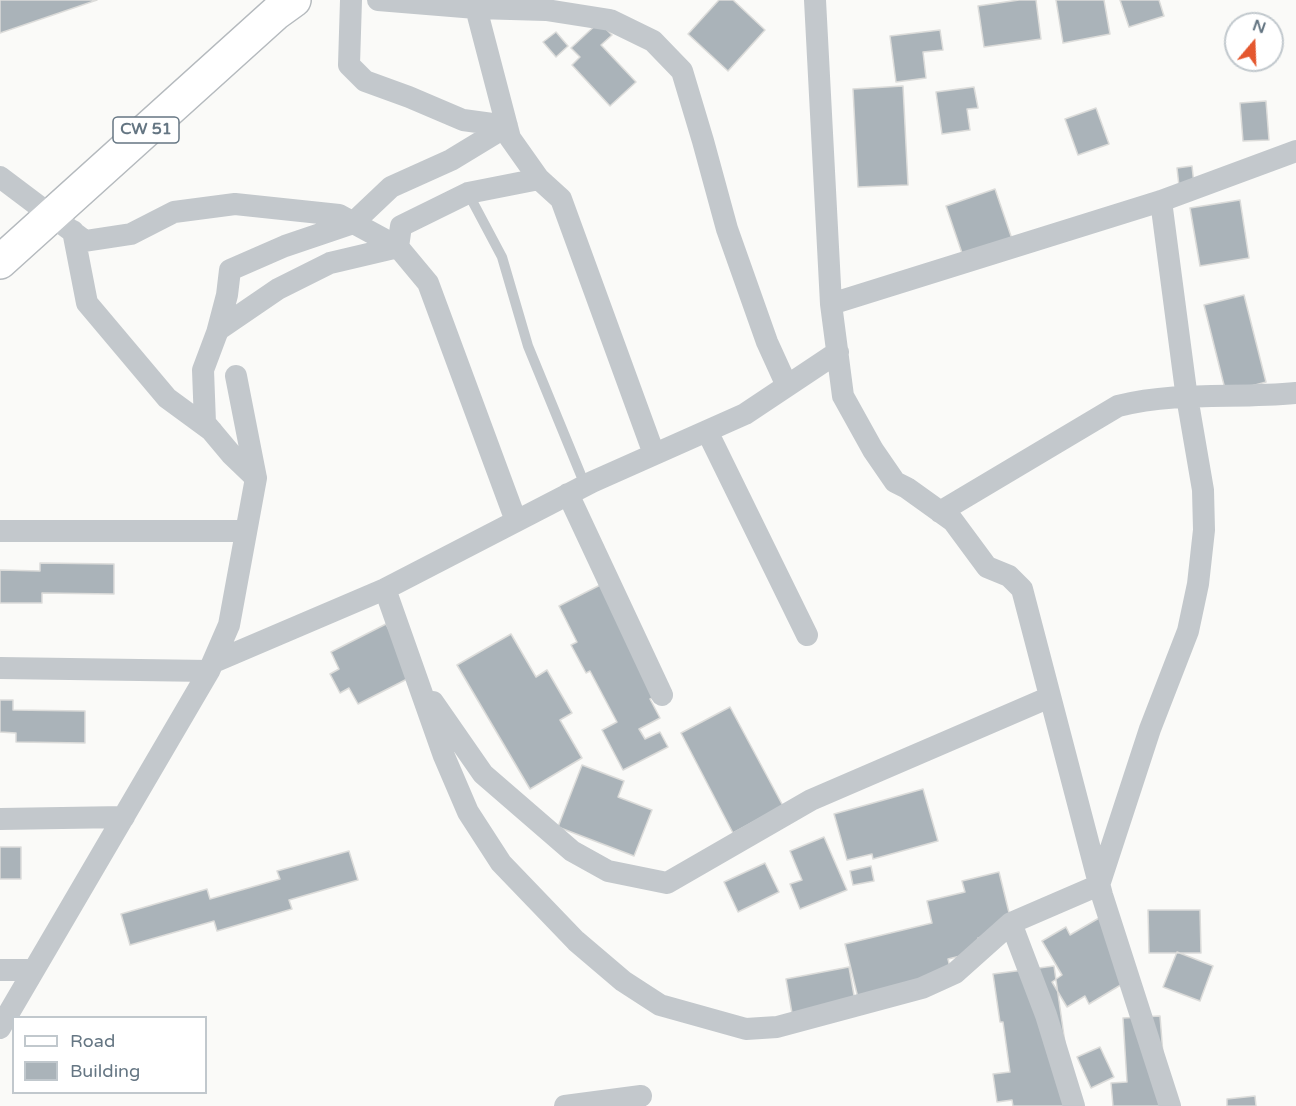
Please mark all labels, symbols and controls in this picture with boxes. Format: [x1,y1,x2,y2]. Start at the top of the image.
north arrow [1224,12,1284,72]
text: N [1250,15,1269,38]
road number: CW 51 [113,117,179,143]
legend [12,1016,207,1094]
text: Road [70,1030,115,1052]
text: Building [70,1060,140,1082]

